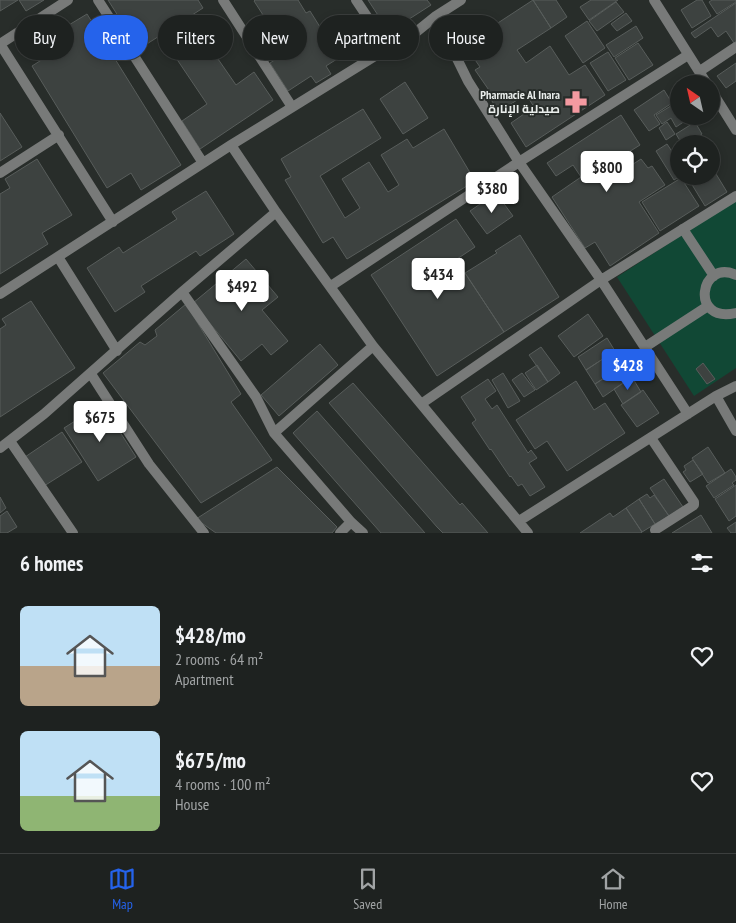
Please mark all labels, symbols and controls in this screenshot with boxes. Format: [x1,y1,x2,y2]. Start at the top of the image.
chip: Buy [15,15,74,60]
chip: Rent [84,15,148,60]
chip: Filters [158,15,233,60]
chip: New [243,15,307,60]
chip: Apartment [317,15,419,60]
chip: House [429,15,503,60]
north arrow [670,75,720,125]
map controls [670,75,720,185]
place label: Pharmacie Al Inara صيدلية الإنارة [480,87,560,117]
pharmacy icon: Pharmacie Al Inara صيدلية الإنارة [563,89,589,115]
button: locate [670,135,720,185]
pin: $800 [577,150,637,193]
text: $800 [592,157,622,177]
pin: $380 [462,172,522,214]
text: $380 [477,178,507,198]
pin: $434 [408,258,468,300]
text: $434 [423,264,453,284]
pin: $492 [212,270,272,312]
text: $492 [227,276,257,296]
pin: $428 [598,348,658,391]
text: $428 [613,355,643,375]
pin: $675 [70,400,130,443]
text: $675 [85,407,115,427]
icon: filters [688,549,716,577]
text: 6 homes [20,550,83,577]
text: $428/mo [175,622,246,649]
icon: home [60,626,120,686]
icon: heart [688,642,716,670]
text: 2 rooms · 64 m² [175,649,263,669]
text: Apartment [175,669,234,689]
text: $675/mo [175,747,246,774]
icon: home [60,751,120,811]
icon: heart [688,767,716,795]
text: 4 rooms · 100 m² [175,774,271,794]
text: House [175,794,209,814]
tab: Map [108,865,136,913]
tab: Saved [353,865,382,913]
tab: Home [599,865,628,913]

